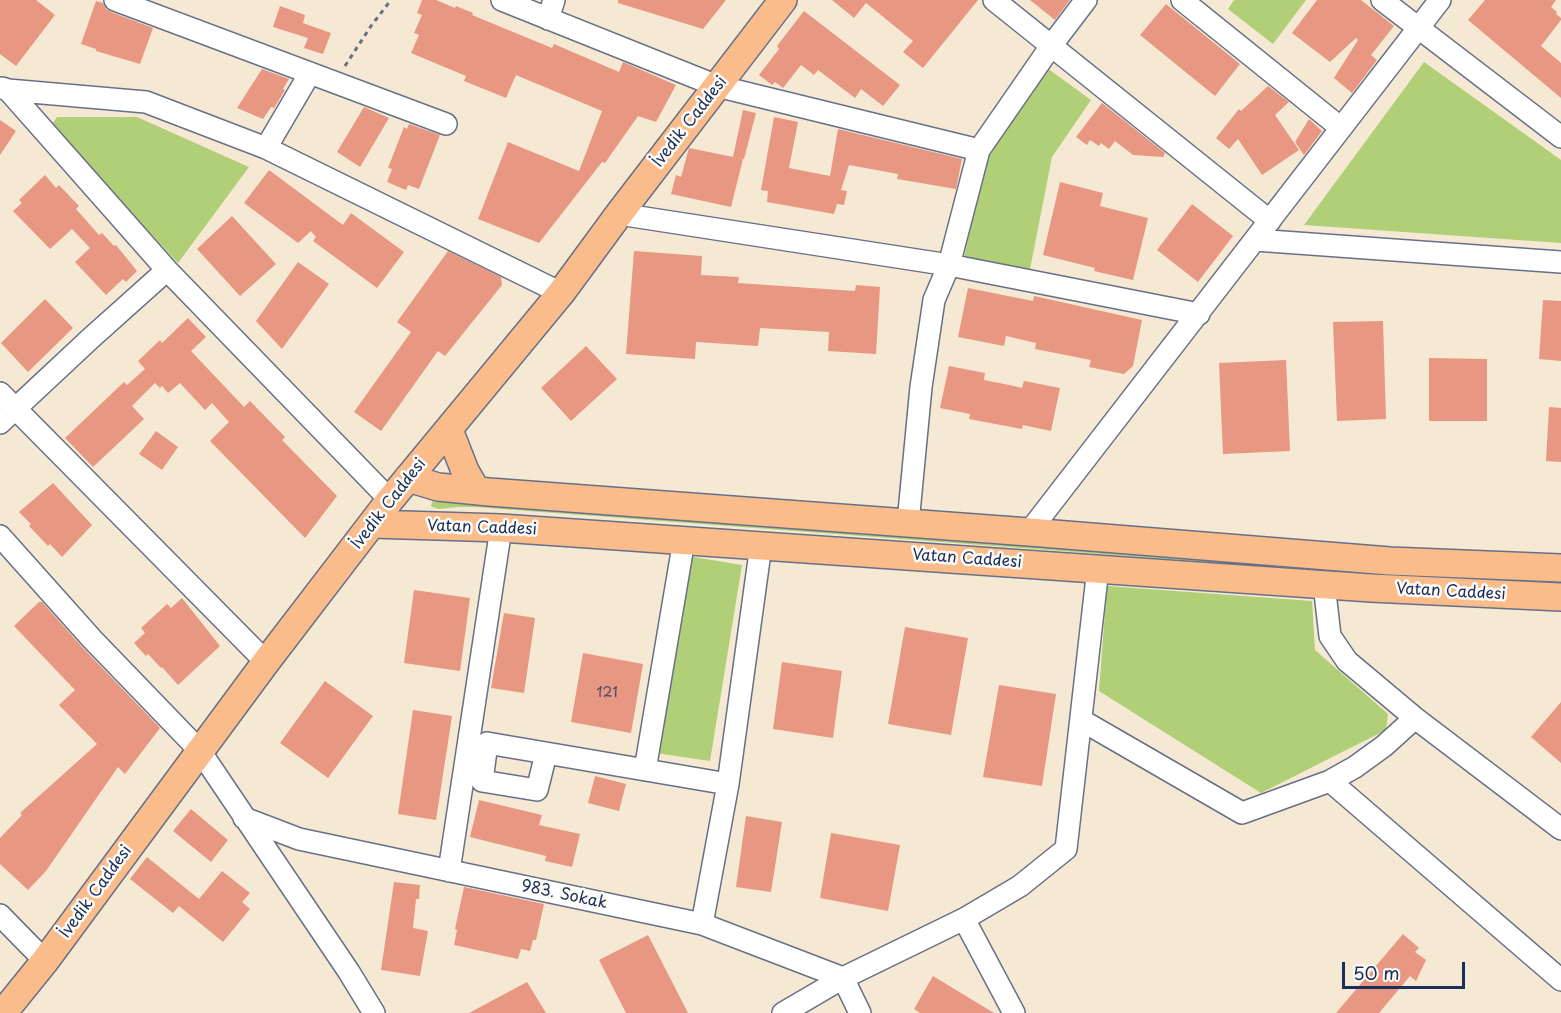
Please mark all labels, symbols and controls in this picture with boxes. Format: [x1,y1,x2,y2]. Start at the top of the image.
street label: İvedik Caddesi [649,73,731,171]
street label: İvedik Caddesi [348,455,430,553]
street label: Vatan Caddesi [427,516,537,540]
street label: Vatan Caddesi [912,546,1022,572]
street label: Vatan Caddesi [1396,580,1506,604]
house number: 121 [596,685,618,701]
street label: İvedik Caddesi [56,842,136,942]
street label: 983. Sokak [519,877,609,913]
scale bar [1345,950,1468,988]
text: 50 m [1353,959,1400,986]

